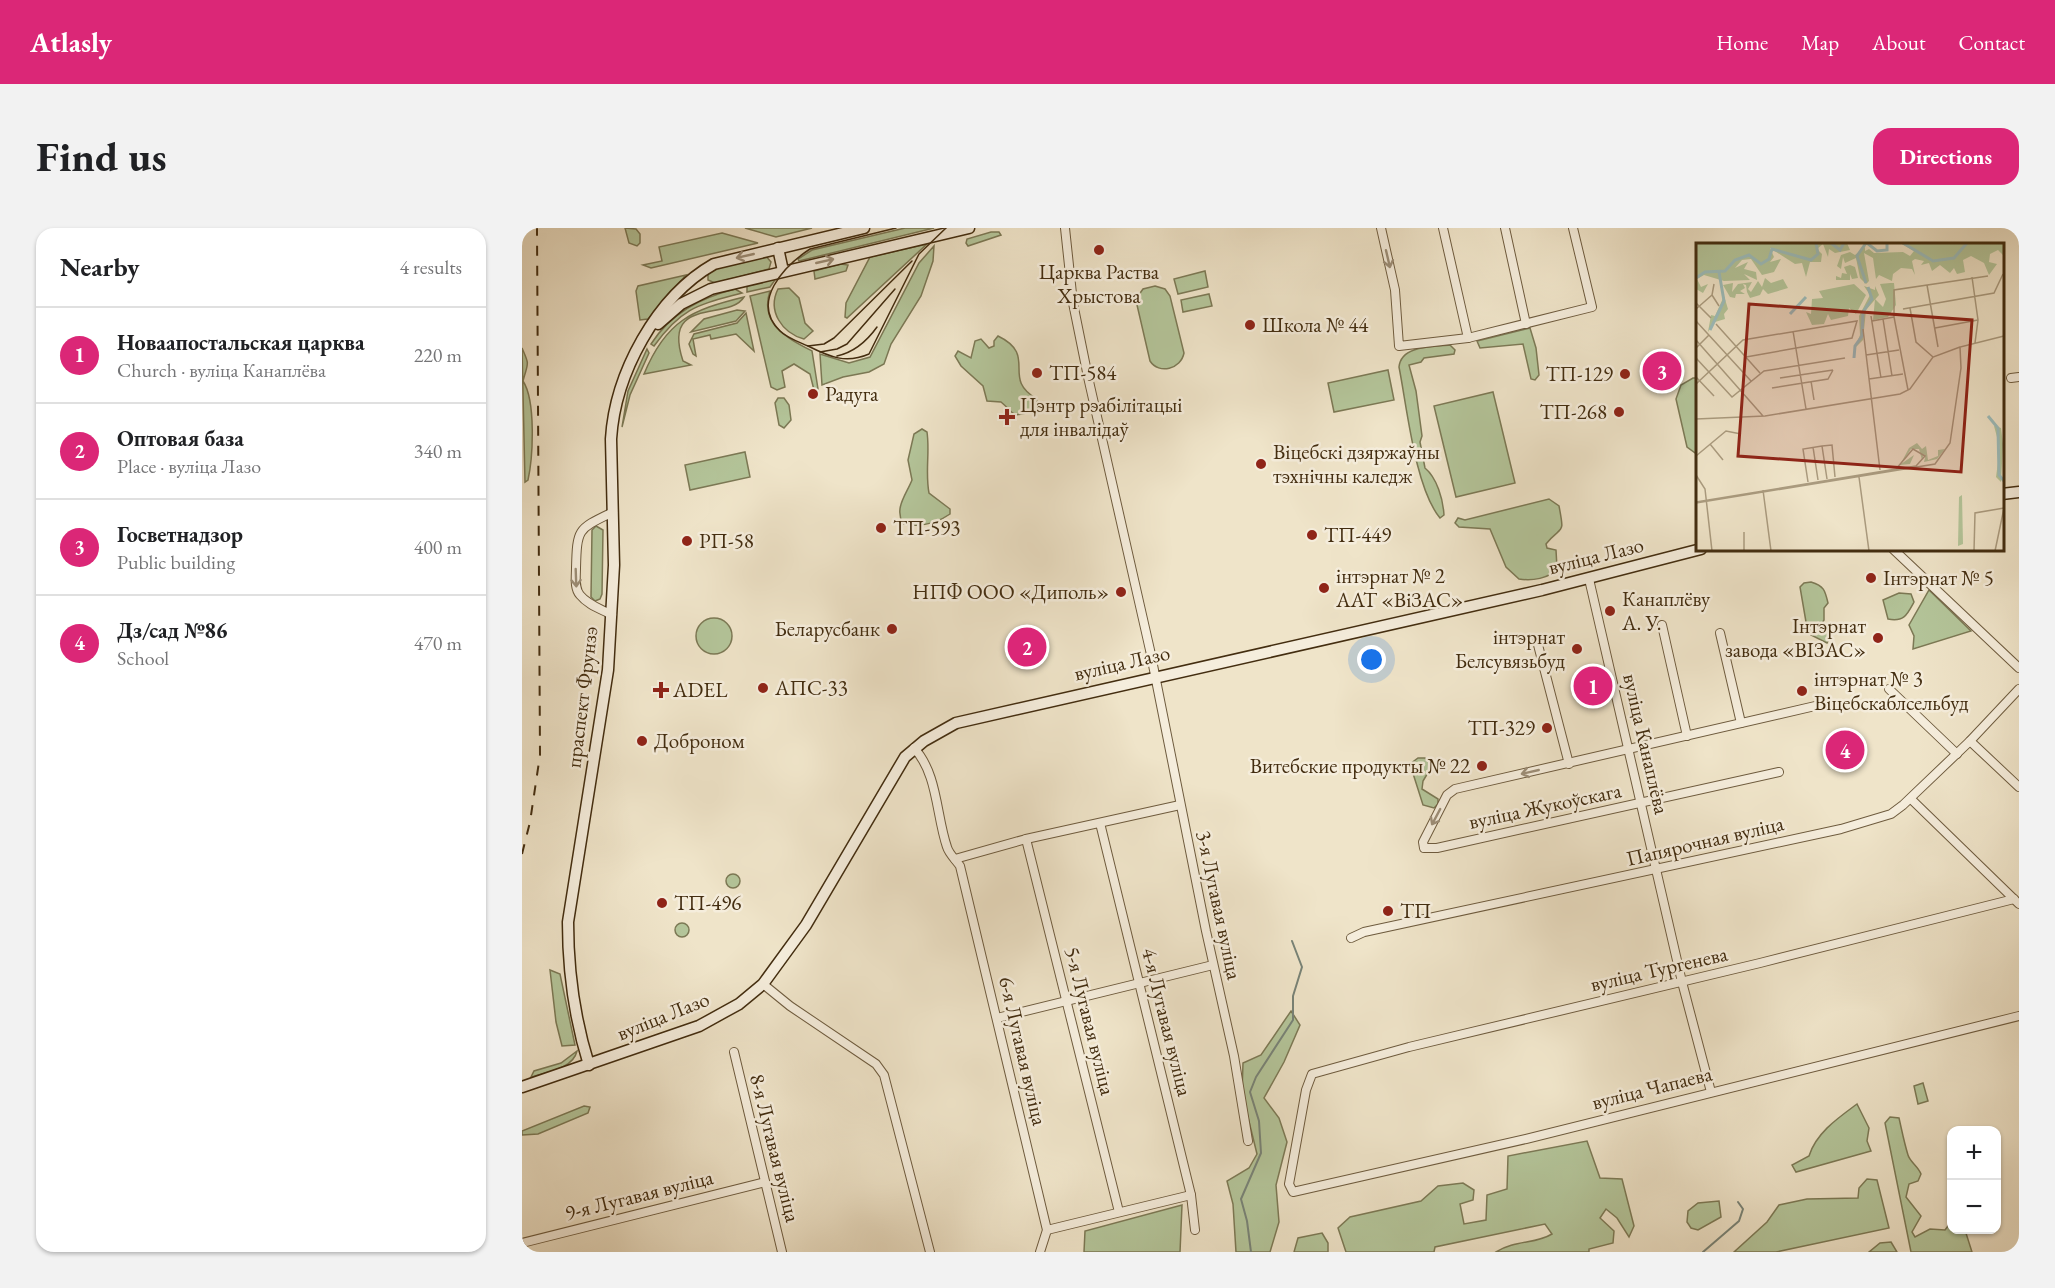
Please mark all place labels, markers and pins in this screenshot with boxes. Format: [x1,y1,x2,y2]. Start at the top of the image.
marker: Царква Раства Хрыстова [1092,243,1106,257]
place label: Царква Раства Хрыстова [1039,258,1160,309]
place label: Школа № 44 [1262,311,1369,338]
marker: Школа № 44 [1243,318,1257,332]
pin: 3 [1642,348,1682,394]
place label: ТП-584 [1049,359,1117,386]
place label: ТП-129 [1546,360,1613,387]
marker: ТП-584 [1030,366,1044,380]
marker: ТП-129 [1618,367,1632,381]
place label: Радуга [825,380,879,407]
marker: Радуга [806,387,820,401]
place label: Цэнтр рэабілітацыі для інвалідаў [1020,391,1182,442]
place label: ТП-268 [1540,398,1607,425]
marker: ТП-268 [1612,405,1626,419]
marker: Цэнтр рэабілітацыі для інвалідаў [998,408,1016,426]
place label: Віцебскі дзяржаўны тэхнічны каледж [1273,438,1440,489]
marker: Віцебскі дзяржаўны тэхнічны каледж [1254,457,1268,471]
place label: ТП-593 [893,514,960,541]
marker: ТП-593 [874,521,888,535]
place label: ТП-449 [1324,521,1391,548]
place label: РП-58 [699,527,754,554]
marker: ТП-449 [1305,528,1319,542]
marker: РП-58 [680,534,694,548]
place label: інтэрнат № 2 ААТ «ВіЗАС» [1335,562,1463,613]
place label: Інтэрнат № 5 [1883,564,1994,591]
marker: Інтэрнат № 5 [1864,571,1878,585]
place label: НПФ ООО «Диполь» [912,578,1109,605]
marker: інтэрнат № 2 ААТ «ВіЗАС» [1317,581,1331,595]
marker: НПФ ООО «Диполь» [1114,585,1128,599]
place label: Канаплёву А. У. [1621,585,1711,636]
marker: Канаплёву А. У. [1603,604,1617,618]
place label: Інтэрнат завода «ВІЗАС» [1725,612,1866,663]
place label: Беларусбанк [775,615,880,642]
marker: Беларусбанк [885,622,899,636]
place label: інтэрнат Белсувязьбуд [1455,623,1565,674]
pin: 2 [1008,624,1046,670]
marker: Інтэрнат завода «ВІЗАС» [1871,631,1885,645]
marker: інтэрнат Белсувязьбуд [1570,642,1584,656]
pin: 1 [1574,664,1612,708]
place label: інтэрнат № 3 Віцебскаблсельбуд [1814,665,1969,716]
place label: АПС-33 [774,674,848,701]
place label: ADEL [672,676,728,703]
marker: АПС-33 [756,681,770,695]
marker: ADEL [654,683,668,697]
marker: інтэрнат № 3 Віцебскаблсельбуд [1795,684,1809,698]
place label: ТП-329 [1468,714,1535,741]
marker: ТП-329 [1540,721,1554,735]
place label: Доброном [654,727,745,754]
pin: 4 [1826,728,1864,772]
marker: Доброном [635,734,649,748]
place label: Витебские продукты № 22 [1250,752,1470,779]
marker: Витебские продукты № 22 [1475,759,1489,773]
place label: ТП-496 [674,889,741,916]
marker: ТП-496 [655,896,669,910]
place label: ТП [1400,897,1431,924]
marker: ТП [1381,904,1395,918]

